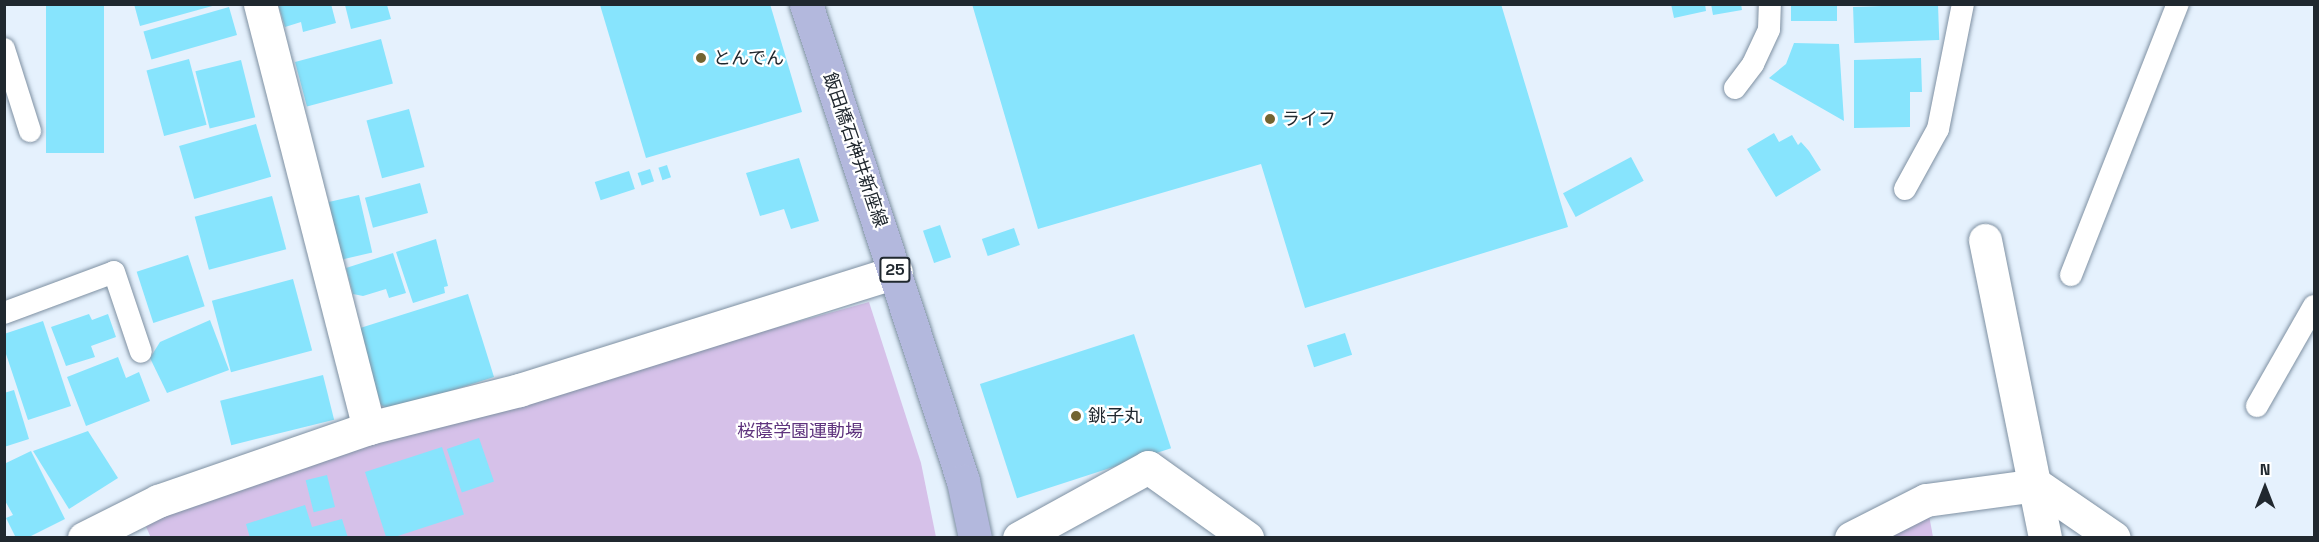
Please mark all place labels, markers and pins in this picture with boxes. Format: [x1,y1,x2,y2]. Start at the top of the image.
place label: とんでん [713,47,785,69]
marker: とんでん [694,51,708,65]
place label: ライフ [1282,108,1336,130]
marker: ライフ [1263,112,1277,126]
place label: 銚子丸 [1088,405,1142,427]
marker: 銚子丸 [1069,409,1083,423]

